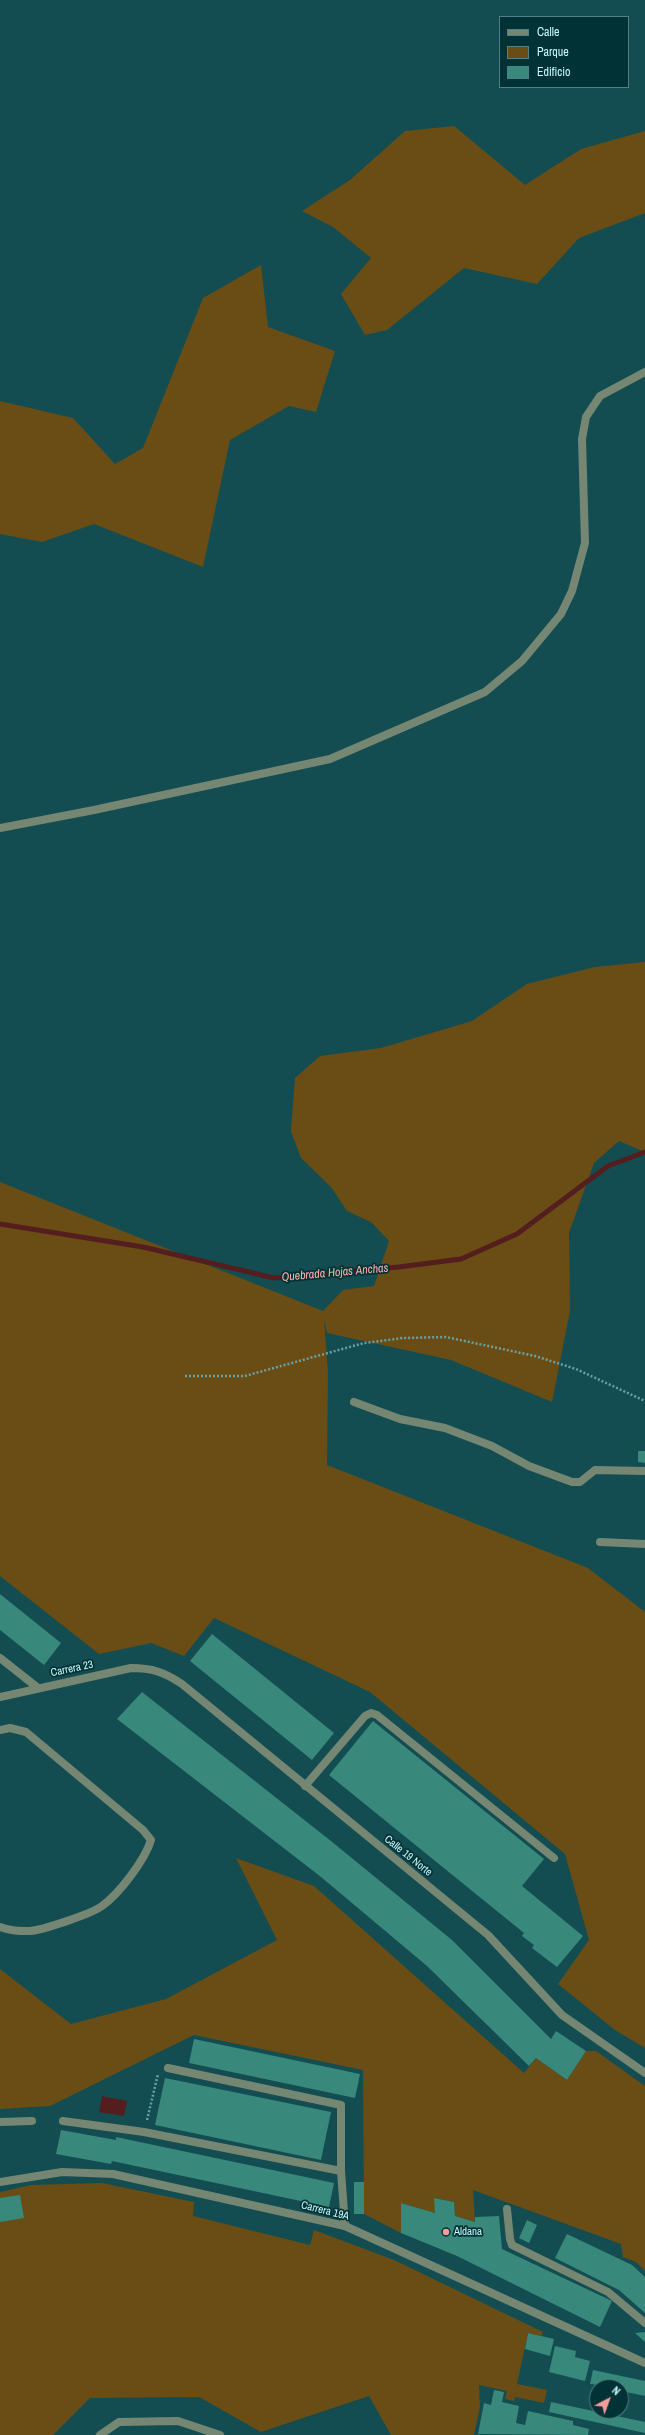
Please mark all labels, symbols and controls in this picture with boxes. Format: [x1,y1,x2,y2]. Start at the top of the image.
legend [499,16,629,88]
text: Calle [537,24,559,40]
text: Parque [537,44,569,60]
text: Edificio [537,64,570,80]
water label: Quebrada Hojas Anchas [281,1261,389,1285]
street label: Carrera 23 [50,1658,94,1680]
street label: Calle 19 Norte [381,1833,435,1879]
street label: Carrera 19A [300,2199,350,2223]
place label: Aldana [454,2225,482,2239]
marker: Aldana [441,2227,451,2237]
north arrow [589,2379,629,2419]
text: N [609,2383,623,2398]

